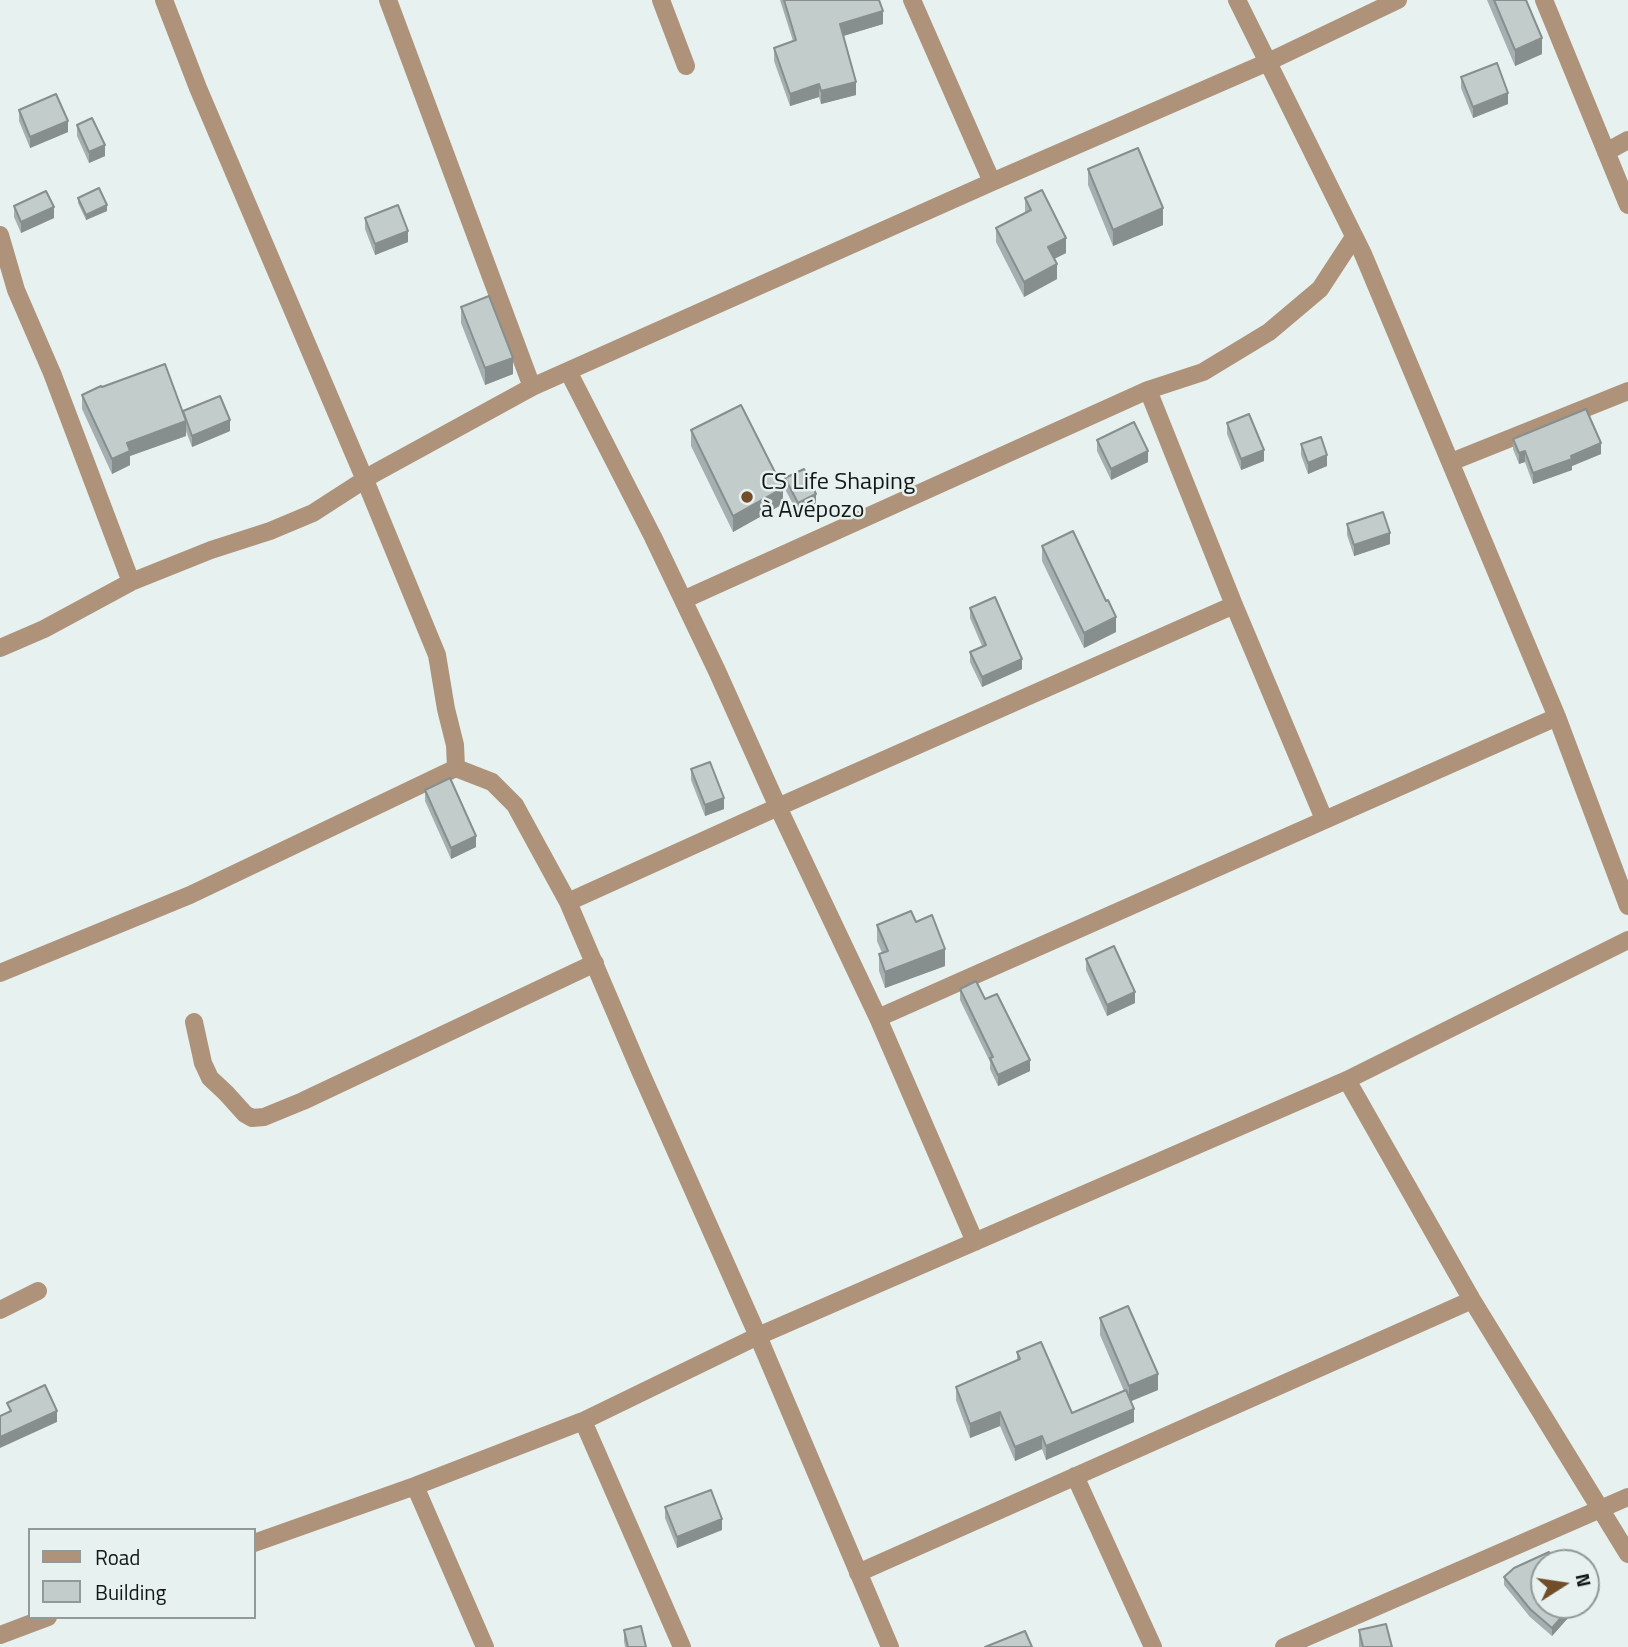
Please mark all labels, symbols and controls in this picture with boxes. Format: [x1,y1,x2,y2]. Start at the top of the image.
place label: CS Life Shaping à Avépozo [761,469,915,525]
marker: CS Life Shaping à Avépozo [739,489,755,505]
legend [28,1528,256,1619]
text: Road [95,1541,140,1573]
north arrow [1530,1549,1600,1619]
text: N [1569,1570,1600,1589]
text: Building [95,1576,166,1608]

